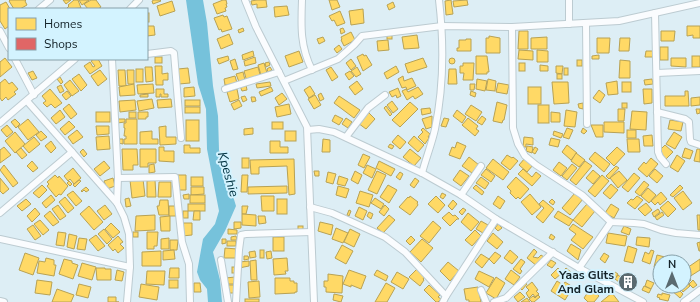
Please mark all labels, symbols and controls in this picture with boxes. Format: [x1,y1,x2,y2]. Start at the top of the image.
legend [8,8,148,60]
text: Homes [44,16,82,32]
text: Shops [44,36,78,52]
water label: Kpeshie [213,150,243,199]
north arrow [652,254,692,294]
text: N [668,257,676,272]
place label: Yaas Glits And Glam [558,267,614,297]
building icon: Yaas Glits And Glam [617,271,639,293]

